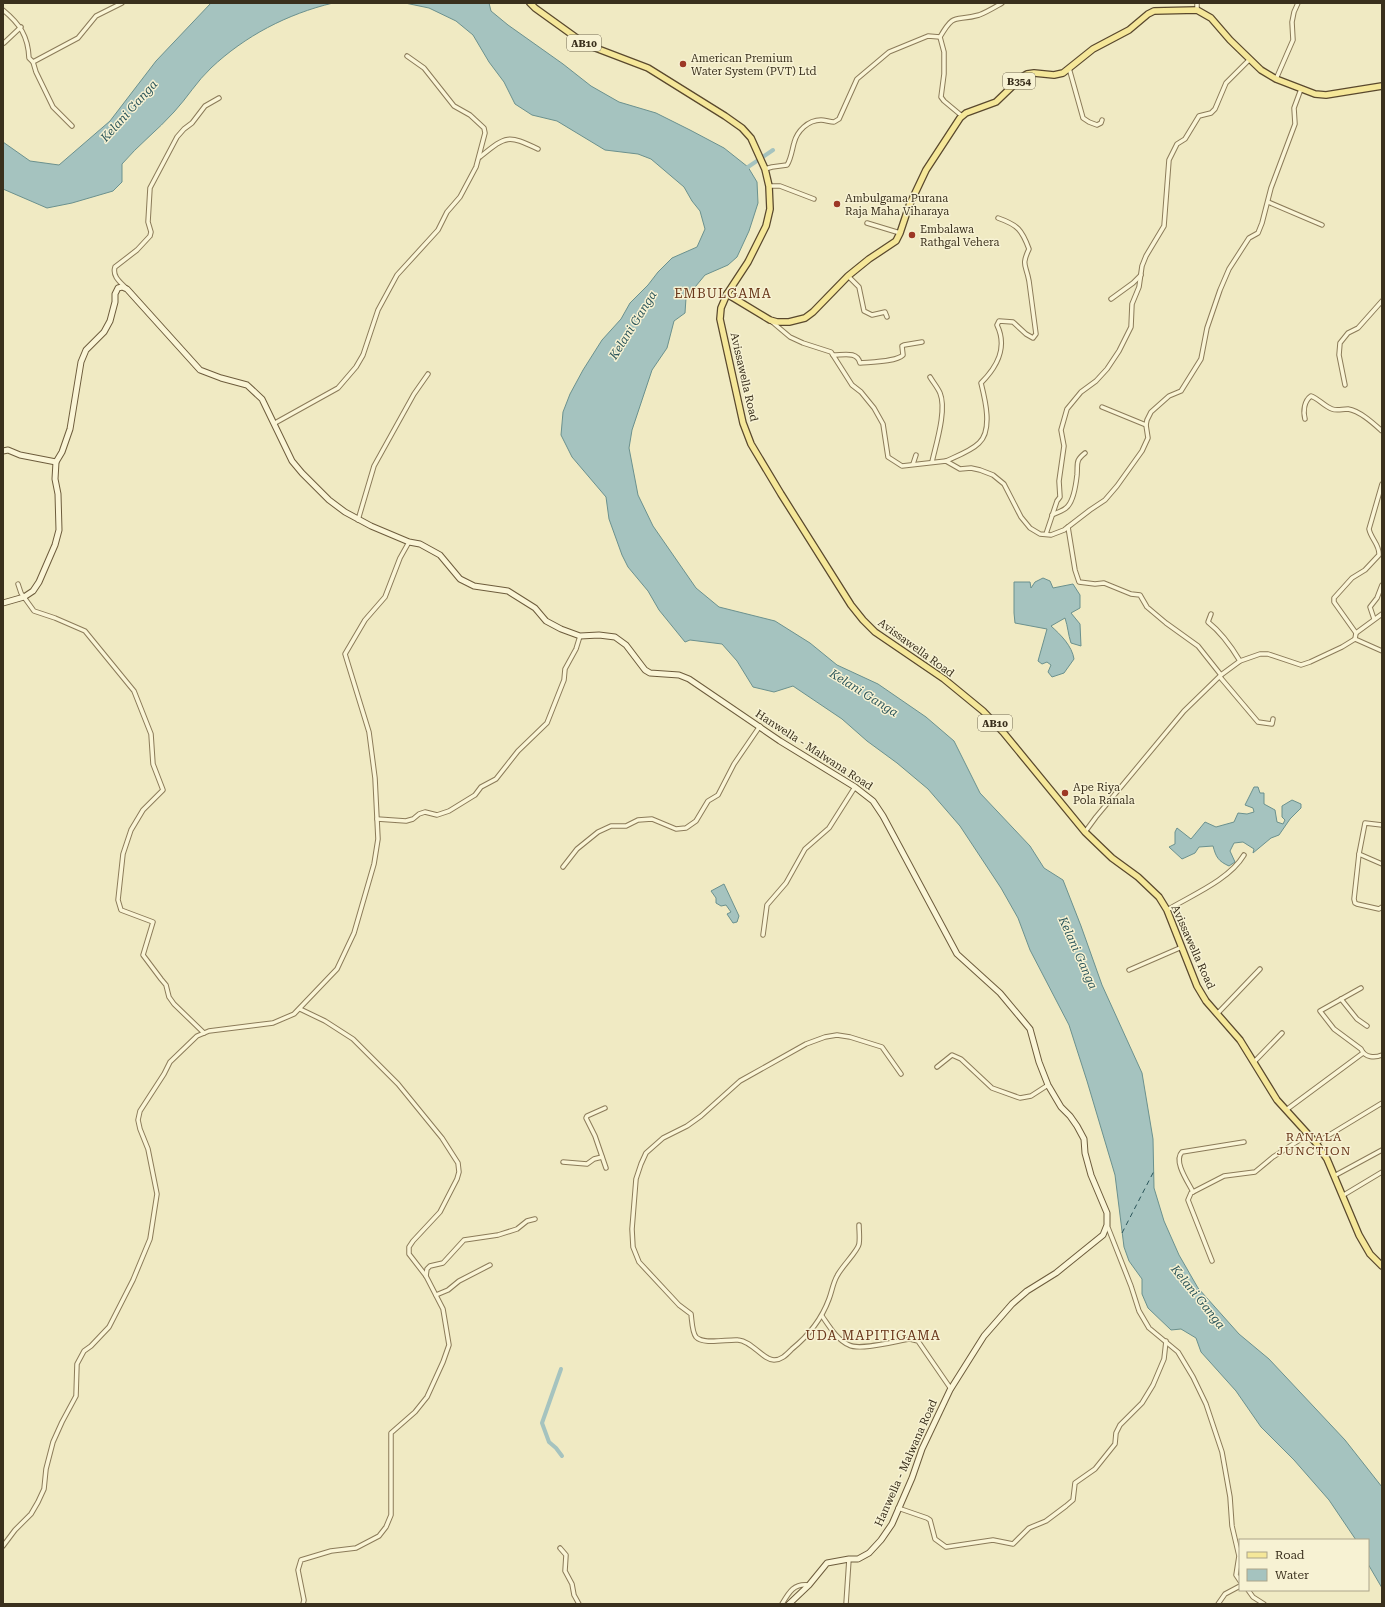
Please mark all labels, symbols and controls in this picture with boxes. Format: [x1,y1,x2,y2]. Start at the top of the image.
road number: AB10 [567,35,601,51]
place label: American Premium Water System (PVT) Ltd [691,52,816,78]
marker: American Premium Water System (PVT) Ltd [678,59,688,69]
road number: B354 [1003,73,1035,89]
water label: Kelani Ganga [97,77,160,145]
place label: Ambulgama Purana Raja Maha Viharaya [845,192,949,218]
marker: Ambulgama Purana Raja Maha Viharaya [832,199,842,209]
place label: Embalawa Rathgal Vehera [920,223,999,249]
marker: Embalawa Rathgal Vehera [907,230,917,240]
district label: EMBULGAMA [674,286,772,301]
water label: Kelani Ganga [606,288,660,363]
street label: Avissawella Road [727,331,761,423]
street label: Avissawella Road [875,616,957,680]
water label: Kelani Ganga [826,666,901,720]
street label: Hanwella - Malwana Road [753,707,875,793]
road number: AB10 [978,715,1012,731]
place label: Ape Riya Pola Ranala [1073,781,1135,807]
marker: Ape Riya Pola Ranala [1060,788,1070,798]
street label: Avissawella Road [1169,903,1217,991]
water label: Kelani Ganga [1055,914,1100,991]
district label: RANALA JUNCTION [1277,1130,1351,1158]
water label: Kelani Ganga [1167,1262,1228,1332]
district label: UDA MAPITIGAMA [805,1328,941,1343]
street label: Hanwella - Malwana Road [872,1398,940,1528]
legend [1239,1539,1369,1591]
text: Road [1275,1548,1305,1562]
text: Water [1275,1568,1309,1582]

